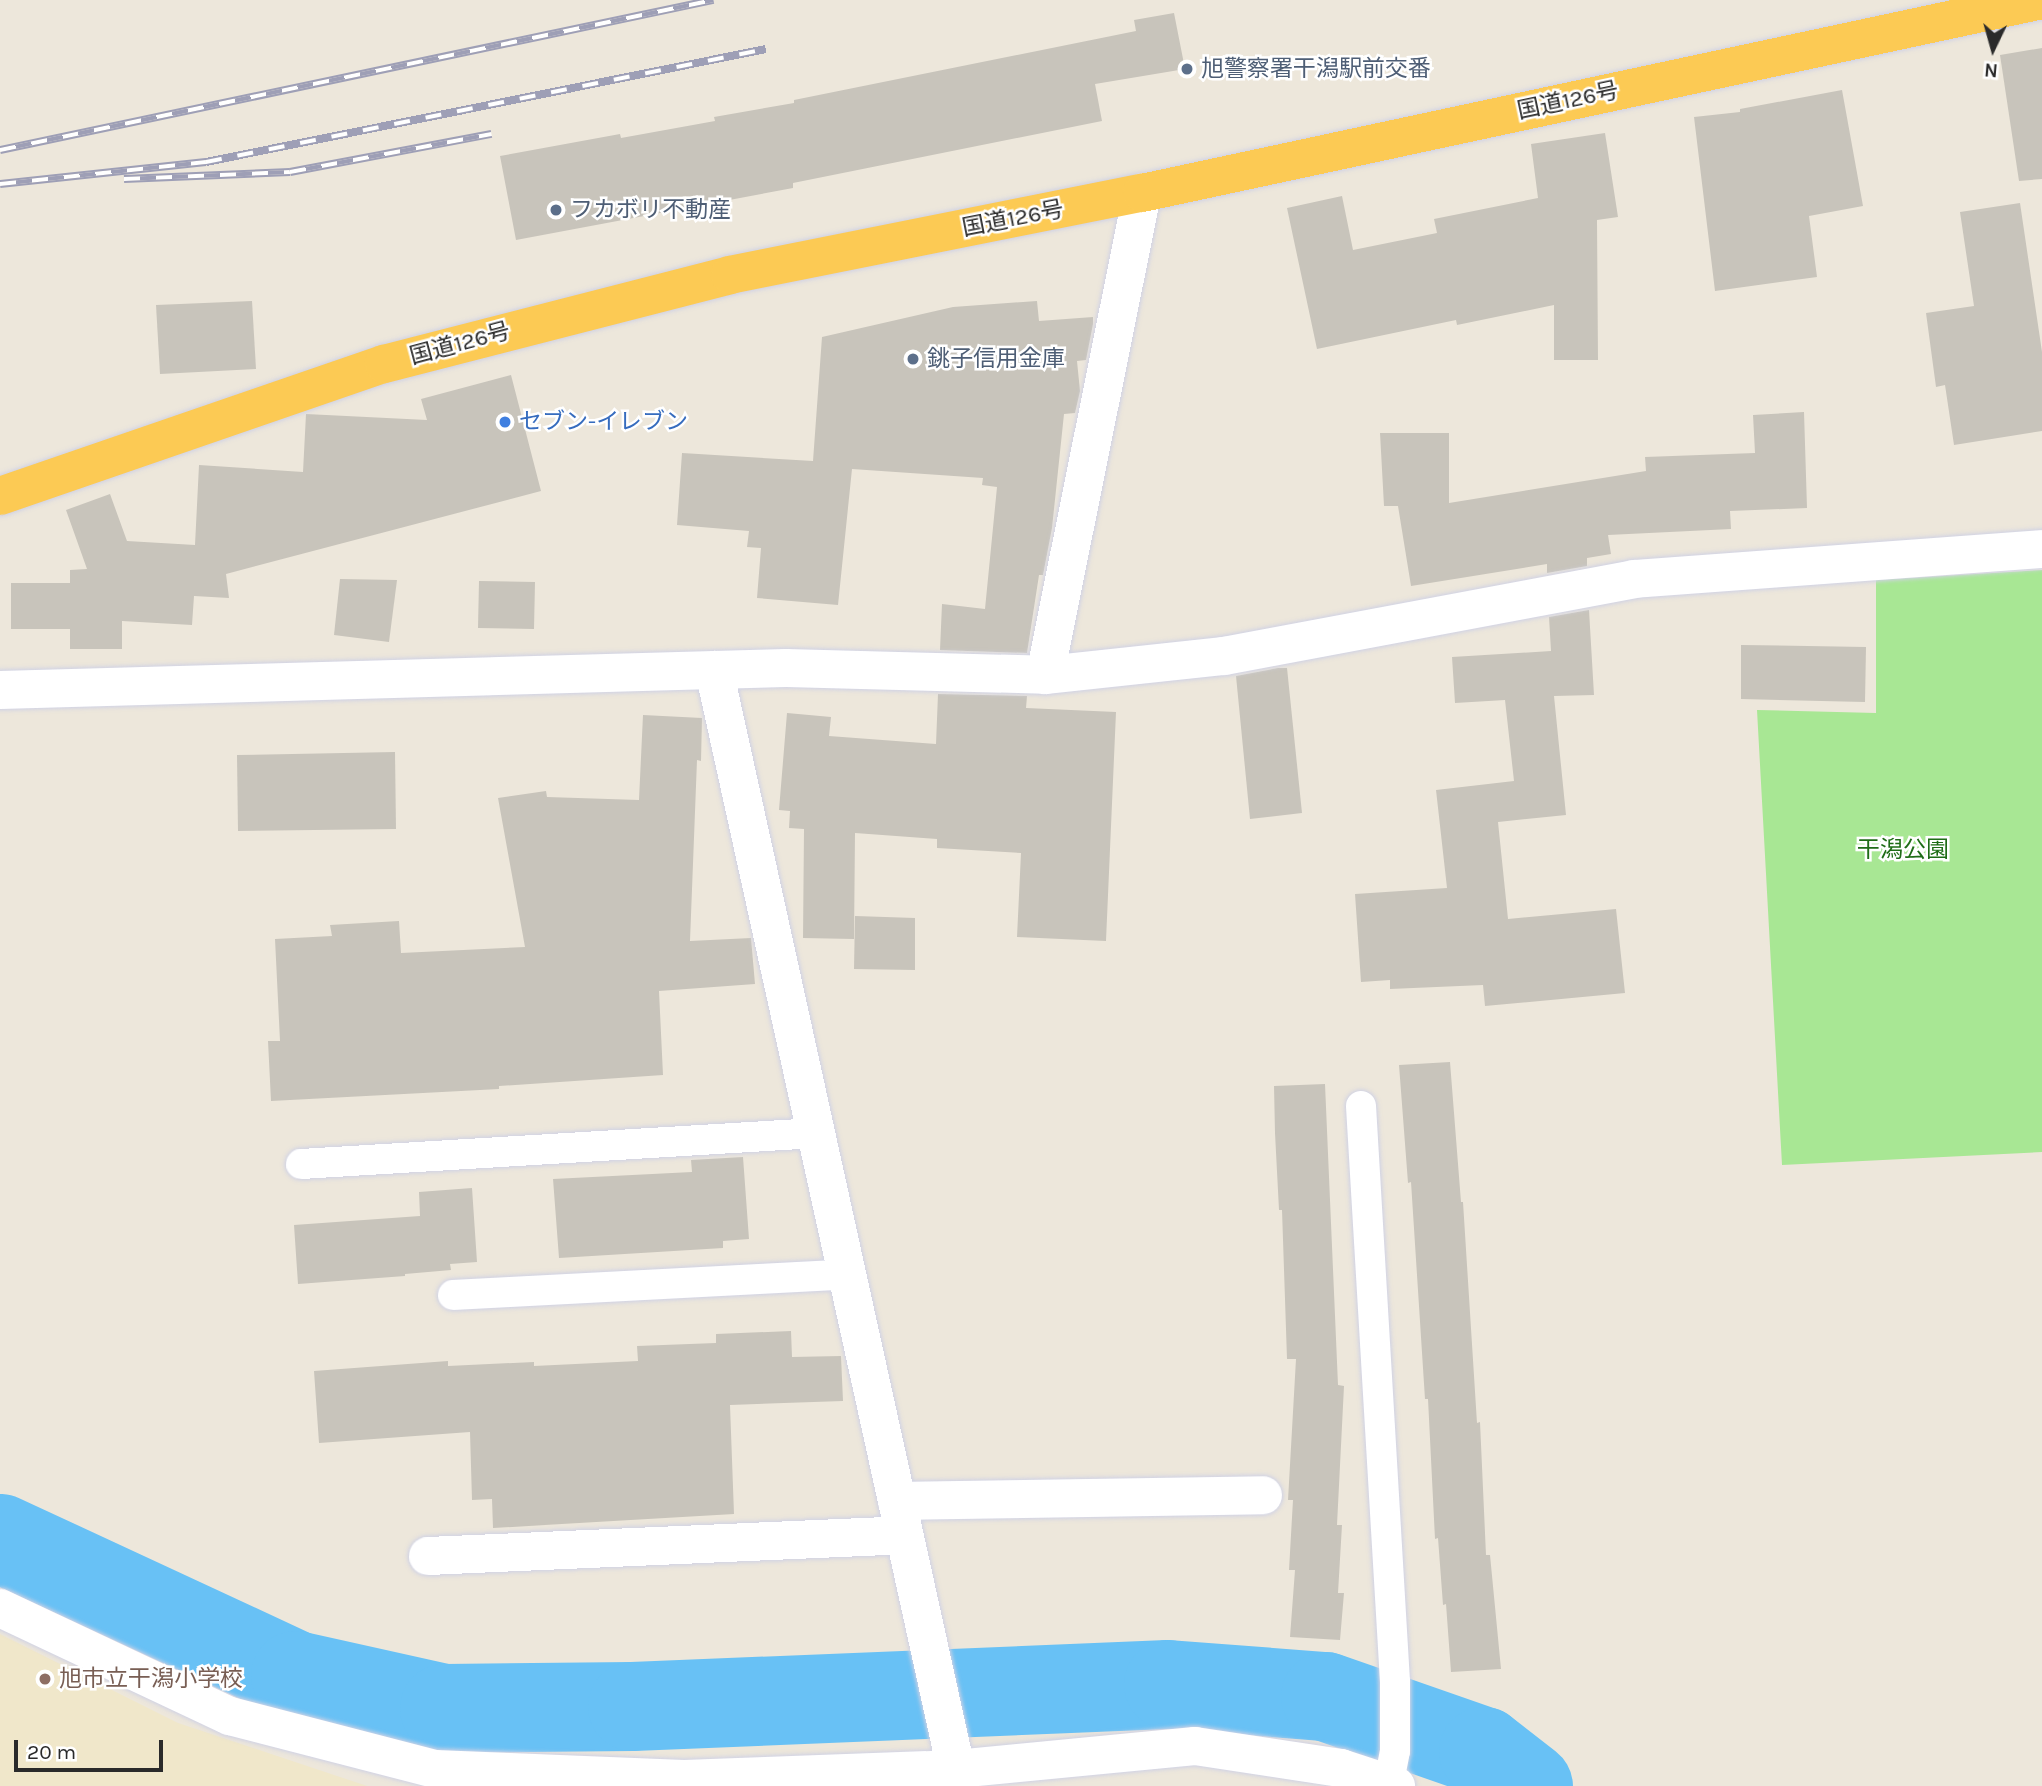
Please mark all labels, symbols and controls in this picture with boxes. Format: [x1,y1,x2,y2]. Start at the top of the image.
north arrow [1958,14,2028,84]
place label: 旭警察署干潟駅前交番 [1201,55,1431,83]
text: N [1983,58,1999,81]
marker: 旭警察署干潟駅前交番 [1179,61,1195,77]
street label: 国道126号 [1515,77,1621,125]
place label: フカボリ不動産 [570,196,731,224]
street label: 国道126号 [960,196,1066,242]
marker: フカボリ不動産 [548,202,564,218]
street label: 国道126号 [407,317,513,371]
place label: 銚子信用金庫 [927,345,1065,373]
marker: 銚子信用金庫 [905,351,921,367]
place label: セブン-イレブン [519,408,688,436]
marker: セブン-イレブン [497,414,513,430]
park label: 干潟公園 [1857,836,1949,864]
place label: 旭市立干潟小学校 [59,1665,243,1693]
marker: 旭市立干潟小学校 [37,1671,53,1687]
scale bar [18,1726,166,1770]
text: 20 m [27,1740,76,1764]

